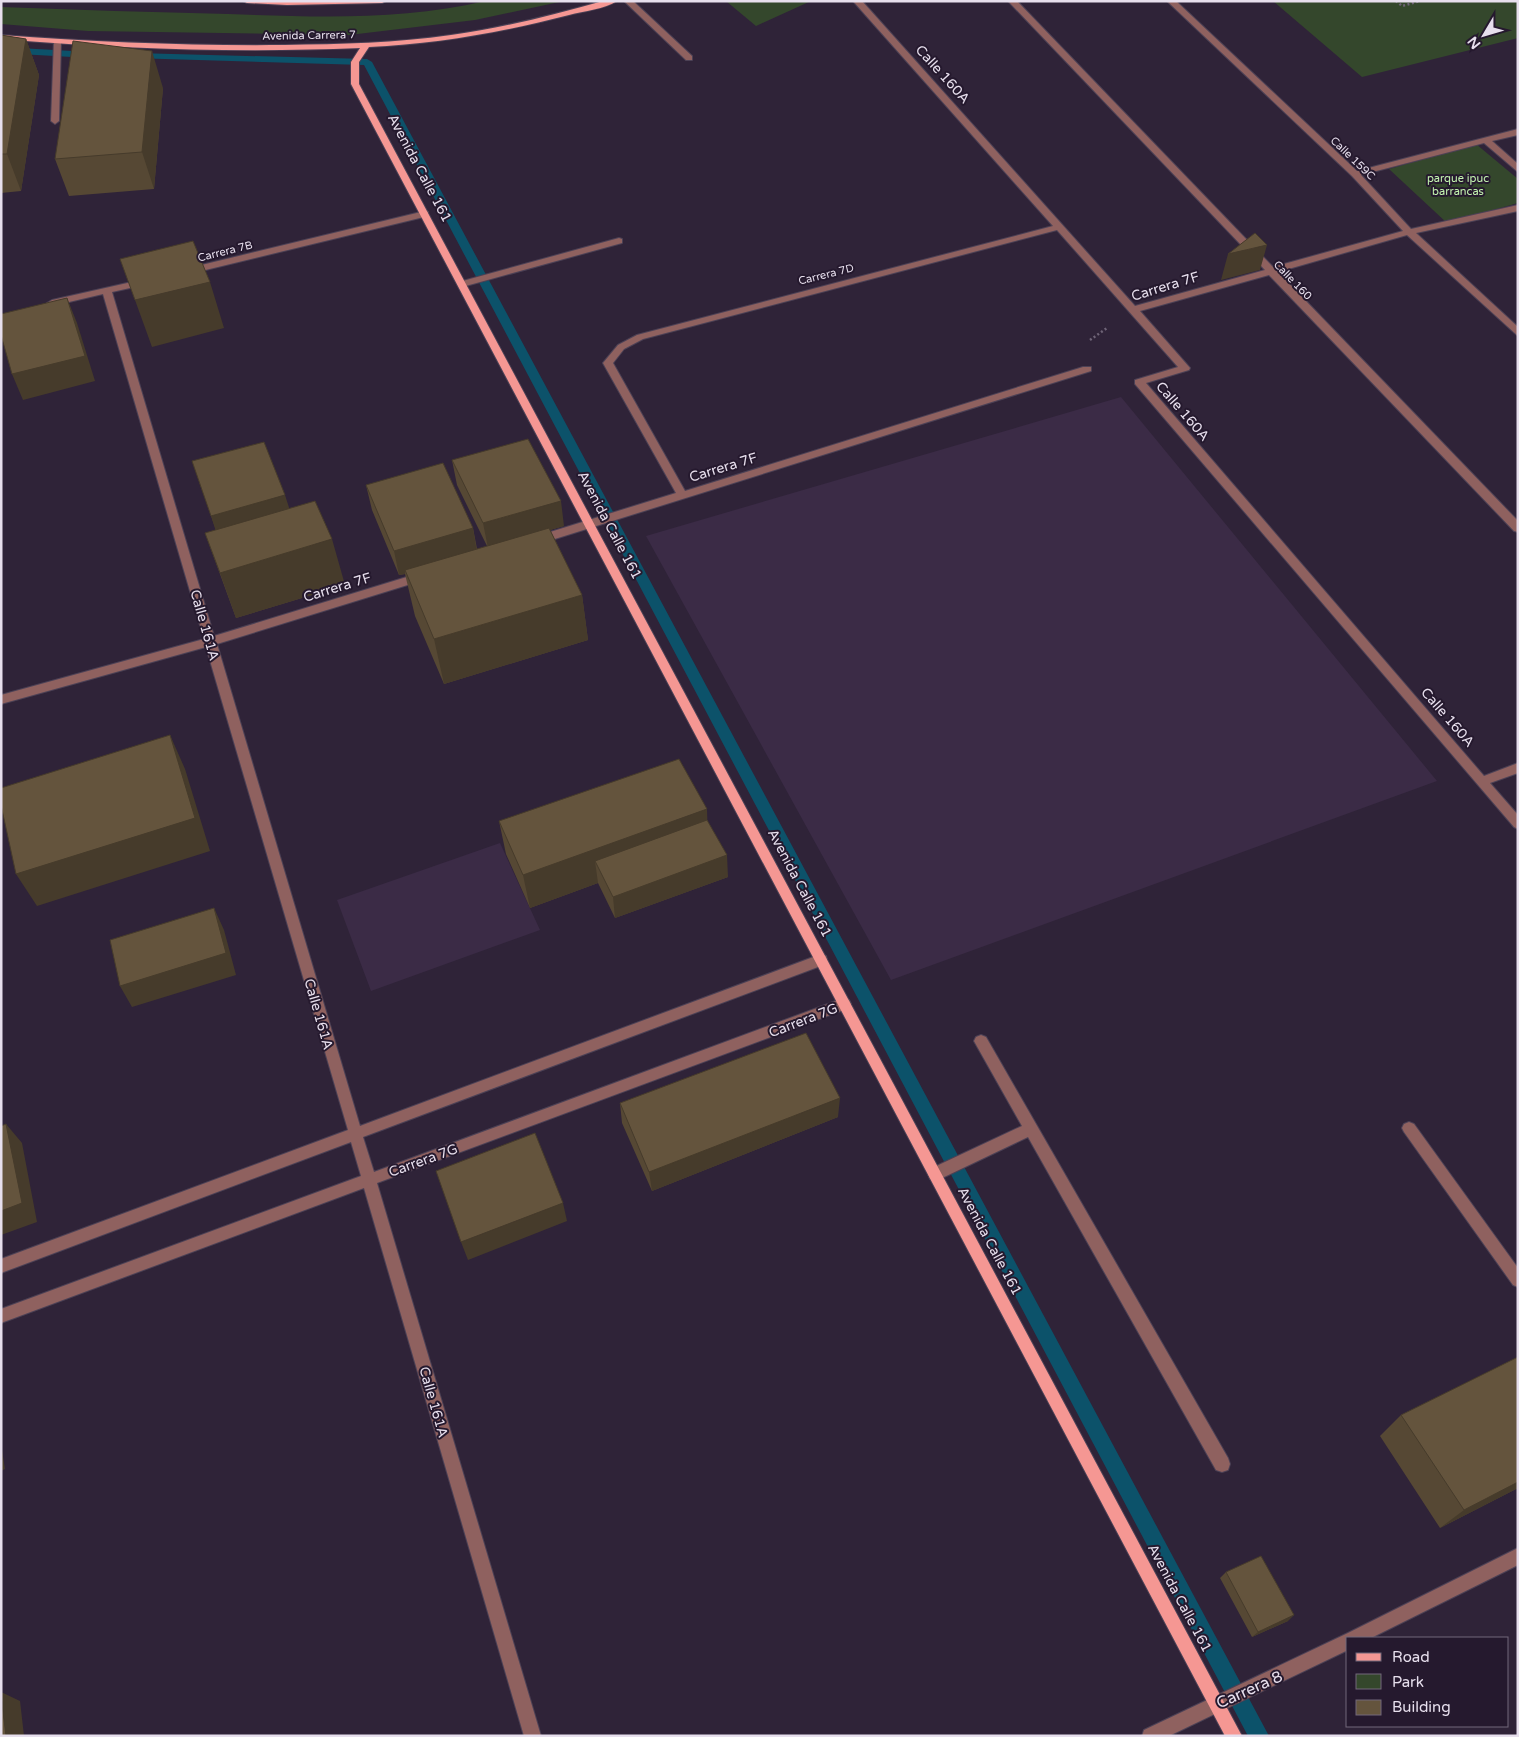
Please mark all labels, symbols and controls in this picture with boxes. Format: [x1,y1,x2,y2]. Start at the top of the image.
north arrow [1459,10,1509,60]
street label: Avenida Carrera 7 [262,28,356,43]
text: N [1464,33,1484,52]
street label: Calle 160A [912,42,973,107]
street label: Avenida Calle 161 [384,111,455,225]
street label: Calle 159C [1328,134,1378,183]
park label: parque ipuc barrancas [1427,172,1489,198]
street label: Carrera 7B [196,238,254,265]
street label: Calle 160 [1271,258,1314,303]
street label: Carrera 7D [797,261,855,288]
street label: Carrera 7F [1129,268,1202,305]
street label: Calle 160A [1152,378,1213,444]
street label: Carrera 7F [687,449,760,486]
street label: Avenida Calle 161 [574,468,645,582]
street label: Carrera 7F [301,569,374,606]
street label: Calle 161A [186,588,223,663]
street label: Calle 160A [1417,684,1478,750]
street label: Avenida Calle 161 [764,826,835,940]
street label: Calle 161A [300,977,337,1052]
street label: Carrera 7G [766,1000,840,1041]
street label: Carrera 7G [386,1140,460,1181]
street label: Avenida Calle 161 [954,1184,1025,1298]
street label: Calle 161A [415,1365,452,1440]
street label: Avenida Calle 161 [1144,1541,1215,1655]
legend [1346,1637,1509,1727]
text: Road [1392,1648,1430,1666]
street label: Carrera 8 [1213,1666,1286,1713]
text: Park [1392,1673,1424,1691]
text: Building [1392,1698,1451,1716]

